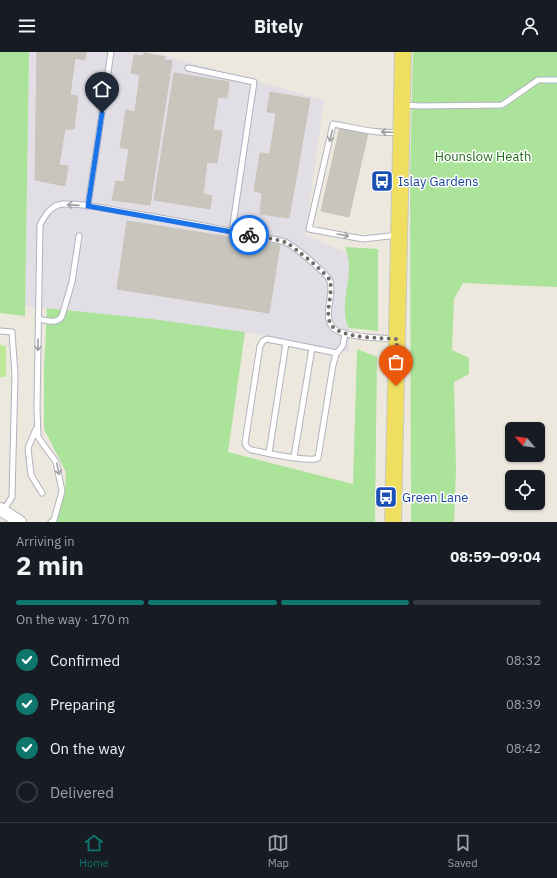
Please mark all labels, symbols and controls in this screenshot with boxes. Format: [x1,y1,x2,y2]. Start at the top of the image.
icon: menu [16,15,38,37]
text: Bitely [254,15,303,38]
icon: person [519,15,541,37]
pin [85,72,119,113]
icon: home [91,78,113,100]
one-way arrow [326,129,334,142]
one-way arrow [381,129,394,136]
park label: Hounslow Heath [435,148,531,165]
bus stop icon: Islay Gardens [369,168,395,194]
place label: Islay Gardens [398,173,479,190]
one-way arrow [67,201,80,208]
courier [229,215,269,255]
icon: bike [238,224,260,246]
one-way arrow [336,231,349,239]
one-way arrow [34,338,42,351]
pin [379,345,413,386]
icon: bag [385,351,407,373]
north arrow [505,422,545,462]
map controls [505,422,545,510]
one-way arrow [54,462,62,475]
button: locate [505,470,545,510]
bus stop icon: Green Lane [373,484,399,510]
place label: Green Lane [402,489,468,506]
text: Arriving in [16,533,75,550]
text: 08:59–09:04 [450,547,541,566]
text: 2 min [16,548,84,582]
text: On the way · 170 m [16,611,129,628]
icon: check [16,649,38,671]
text: Confirmed [50,651,120,670]
text: 08:32 [506,652,541,669]
icon: check [16,693,38,715]
text: Preparing [50,695,115,714]
text: 08:39 [506,696,541,713]
icon: check [16,737,38,759]
text: On the way [50,739,125,758]
text: 08:42 [506,740,541,757]
text: Delivered [50,783,114,802]
tab: Home [79,832,109,870]
tab: Map [267,832,289,870]
tab: Saved [448,832,478,870]

